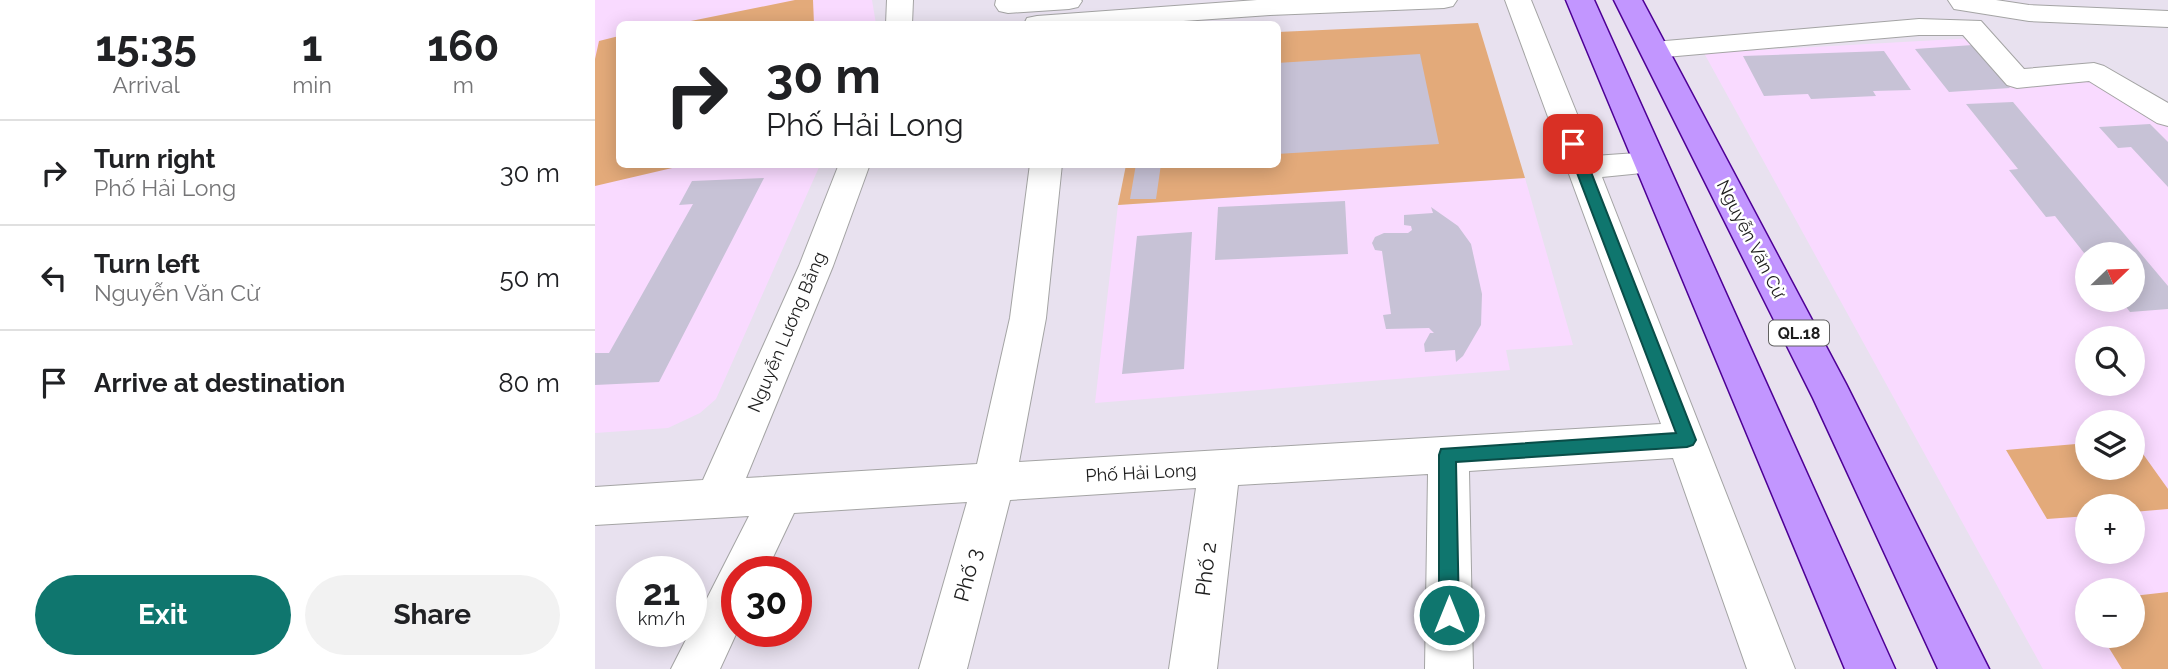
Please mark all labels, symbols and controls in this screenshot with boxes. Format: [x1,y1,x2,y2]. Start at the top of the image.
text: 15:35 [96,22,197,71]
text: 1 [302,22,322,71]
text: 160 [427,22,499,71]
text: 30 m [766,47,881,104]
icon: right [651,49,742,140]
text: Arrival [112,71,180,98]
text: min [292,71,332,98]
text: m [453,71,474,98]
text: Phố Hải Long [766,106,964,143]
pin [1543,114,1603,174]
icon: arrive [1554,125,1592,163]
text: Turn right [94,144,215,174]
icon: right [35,154,73,192]
text: 30 m [500,158,560,188]
text: Phố Hải Long [94,174,236,201]
street label: Nguyễn Văn Cừ [1713,176,1791,302]
north arrow [2075,242,2145,312]
map controls [2075,242,2145,648]
street label: Nguyễn Lương Bằng [743,248,830,415]
text: Turn left [94,249,200,279]
icon: left [35,259,73,297]
text: 50 m [499,263,560,293]
text: Nguyễn Văn Cừ [94,279,260,306]
road number: QL.18 [1769,320,1829,346]
button: search [2075,326,2145,396]
icon: arrive [35,364,73,402]
text: Arrive at destination [94,368,345,398]
text: 80 m [498,368,560,398]
button: layers [2075,410,2145,480]
street label: Phố Hải Long [1085,459,1197,486]
button: + [2075,494,2145,564]
street label: Phố 2 [1190,541,1221,597]
street label: Phố 3 [948,545,987,604]
speed limit sign: 30 [721,556,812,647]
text: 21 [643,572,680,613]
button: Exit [35,575,291,655]
button: Share [305,575,560,655]
position arrow [1412,578,1486,652]
button: − [2075,578,2145,648]
text: km/h [638,608,685,629]

